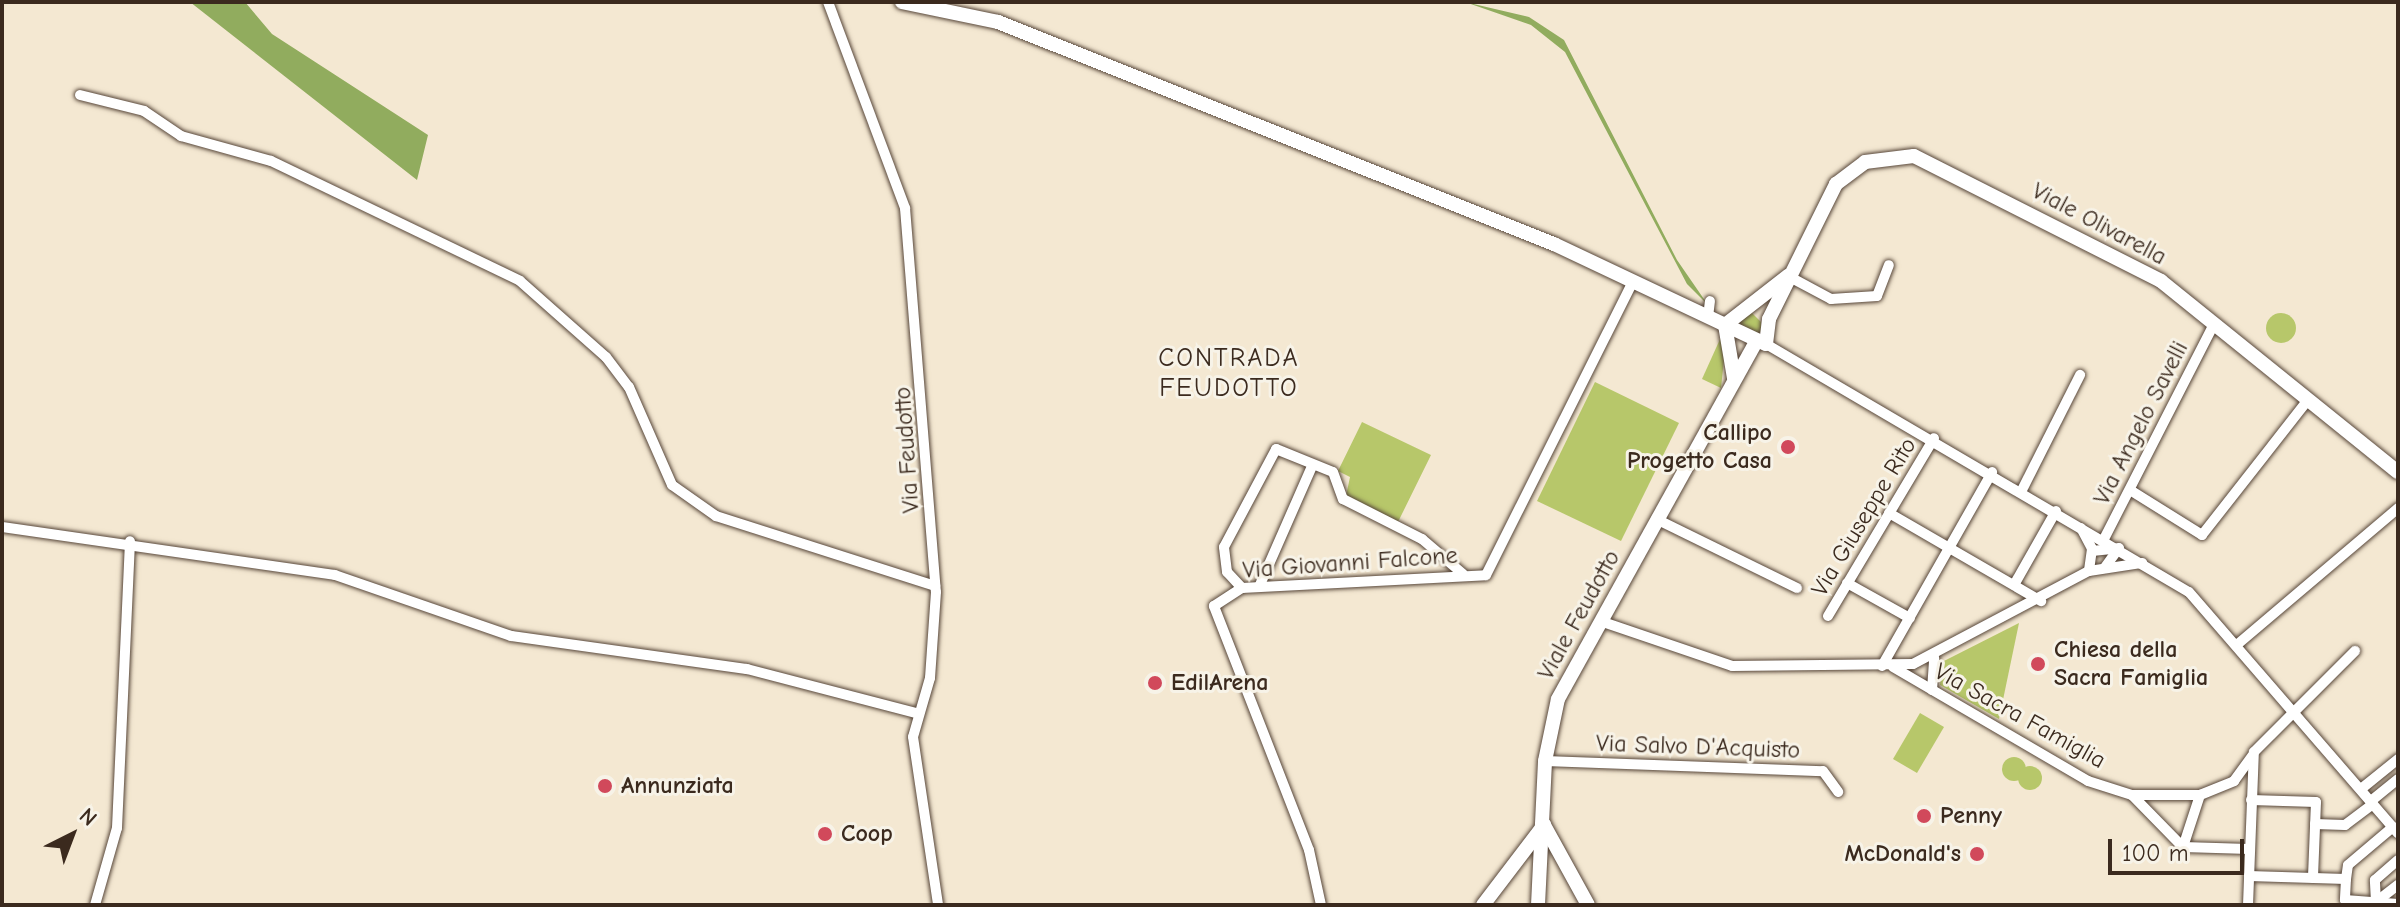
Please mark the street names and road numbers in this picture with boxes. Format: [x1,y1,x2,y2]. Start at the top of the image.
street label: Viale Olivarella [2027,177,2171,271]
street label: Via Angelo Savelli [2087,336,2195,510]
street label: Via Feudotto [888,386,926,514]
street label: Via Giuseppe Rito [1805,433,1923,601]
street label: Via Giovanni Falcone [1242,541,1458,585]
street label: Viale Feudotto [1532,545,1626,685]
street label: Via Sacra Famiglia [1929,657,2111,775]
street label: Via Salvo D'Acquisto [1595,729,1801,765]

